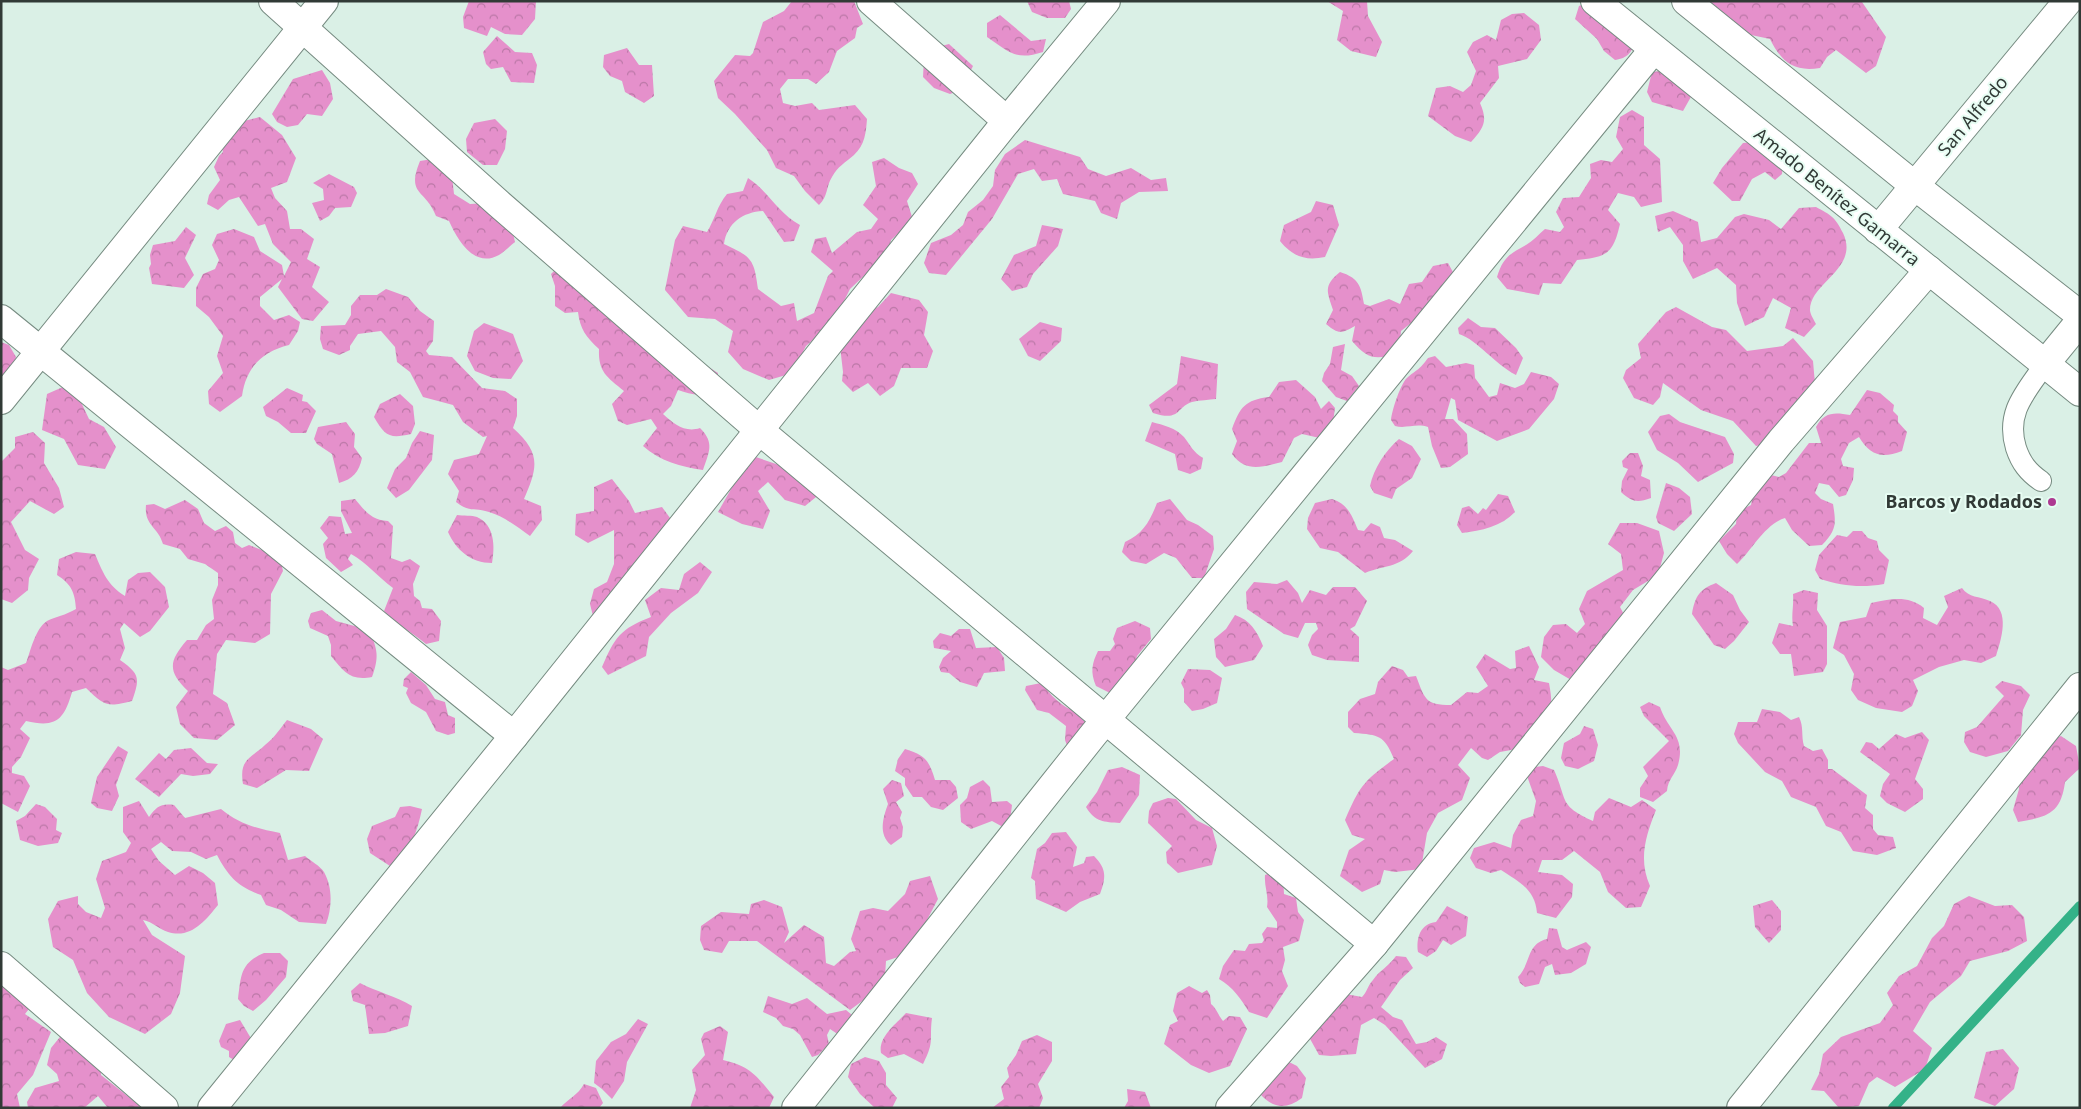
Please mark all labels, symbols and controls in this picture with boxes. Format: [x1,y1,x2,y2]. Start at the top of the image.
street label: San Alfredo [1932,70,2013,160]
street label: Amado Benítez Gamarra [1750,122,1926,271]
place label: Barcos y Rodados [1885,489,2042,513]
marker: Barcos y Rodados [2046,496,2058,508]

